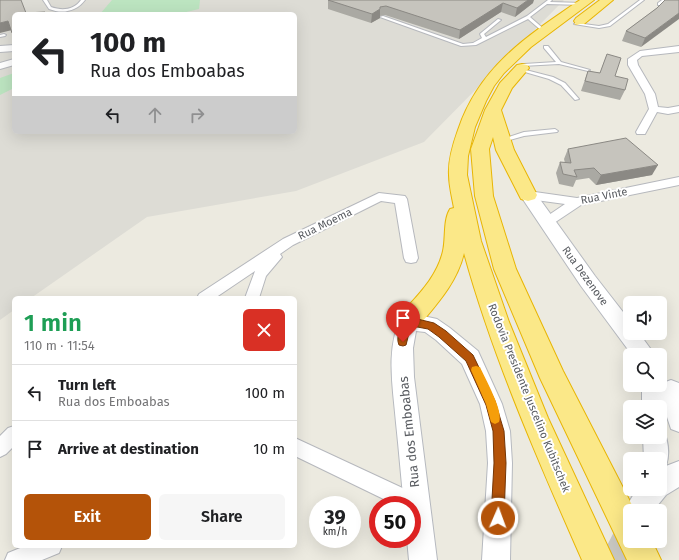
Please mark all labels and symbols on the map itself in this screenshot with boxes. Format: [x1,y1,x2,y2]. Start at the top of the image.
street label: Rua Vinte [579,185,629,207]
street label: Rua Moema [296,205,354,243]
street label: Rua Dezenove [559,244,611,308]
pin [386,301,420,342]
street label: Rodovia Presidente Juscelino Kubitschek [485,302,573,495]
street label: Rua dos Emboabas [396,376,422,488]
speed limit sign: 50 [369,496,421,548]
position arrow [477,497,519,539]

